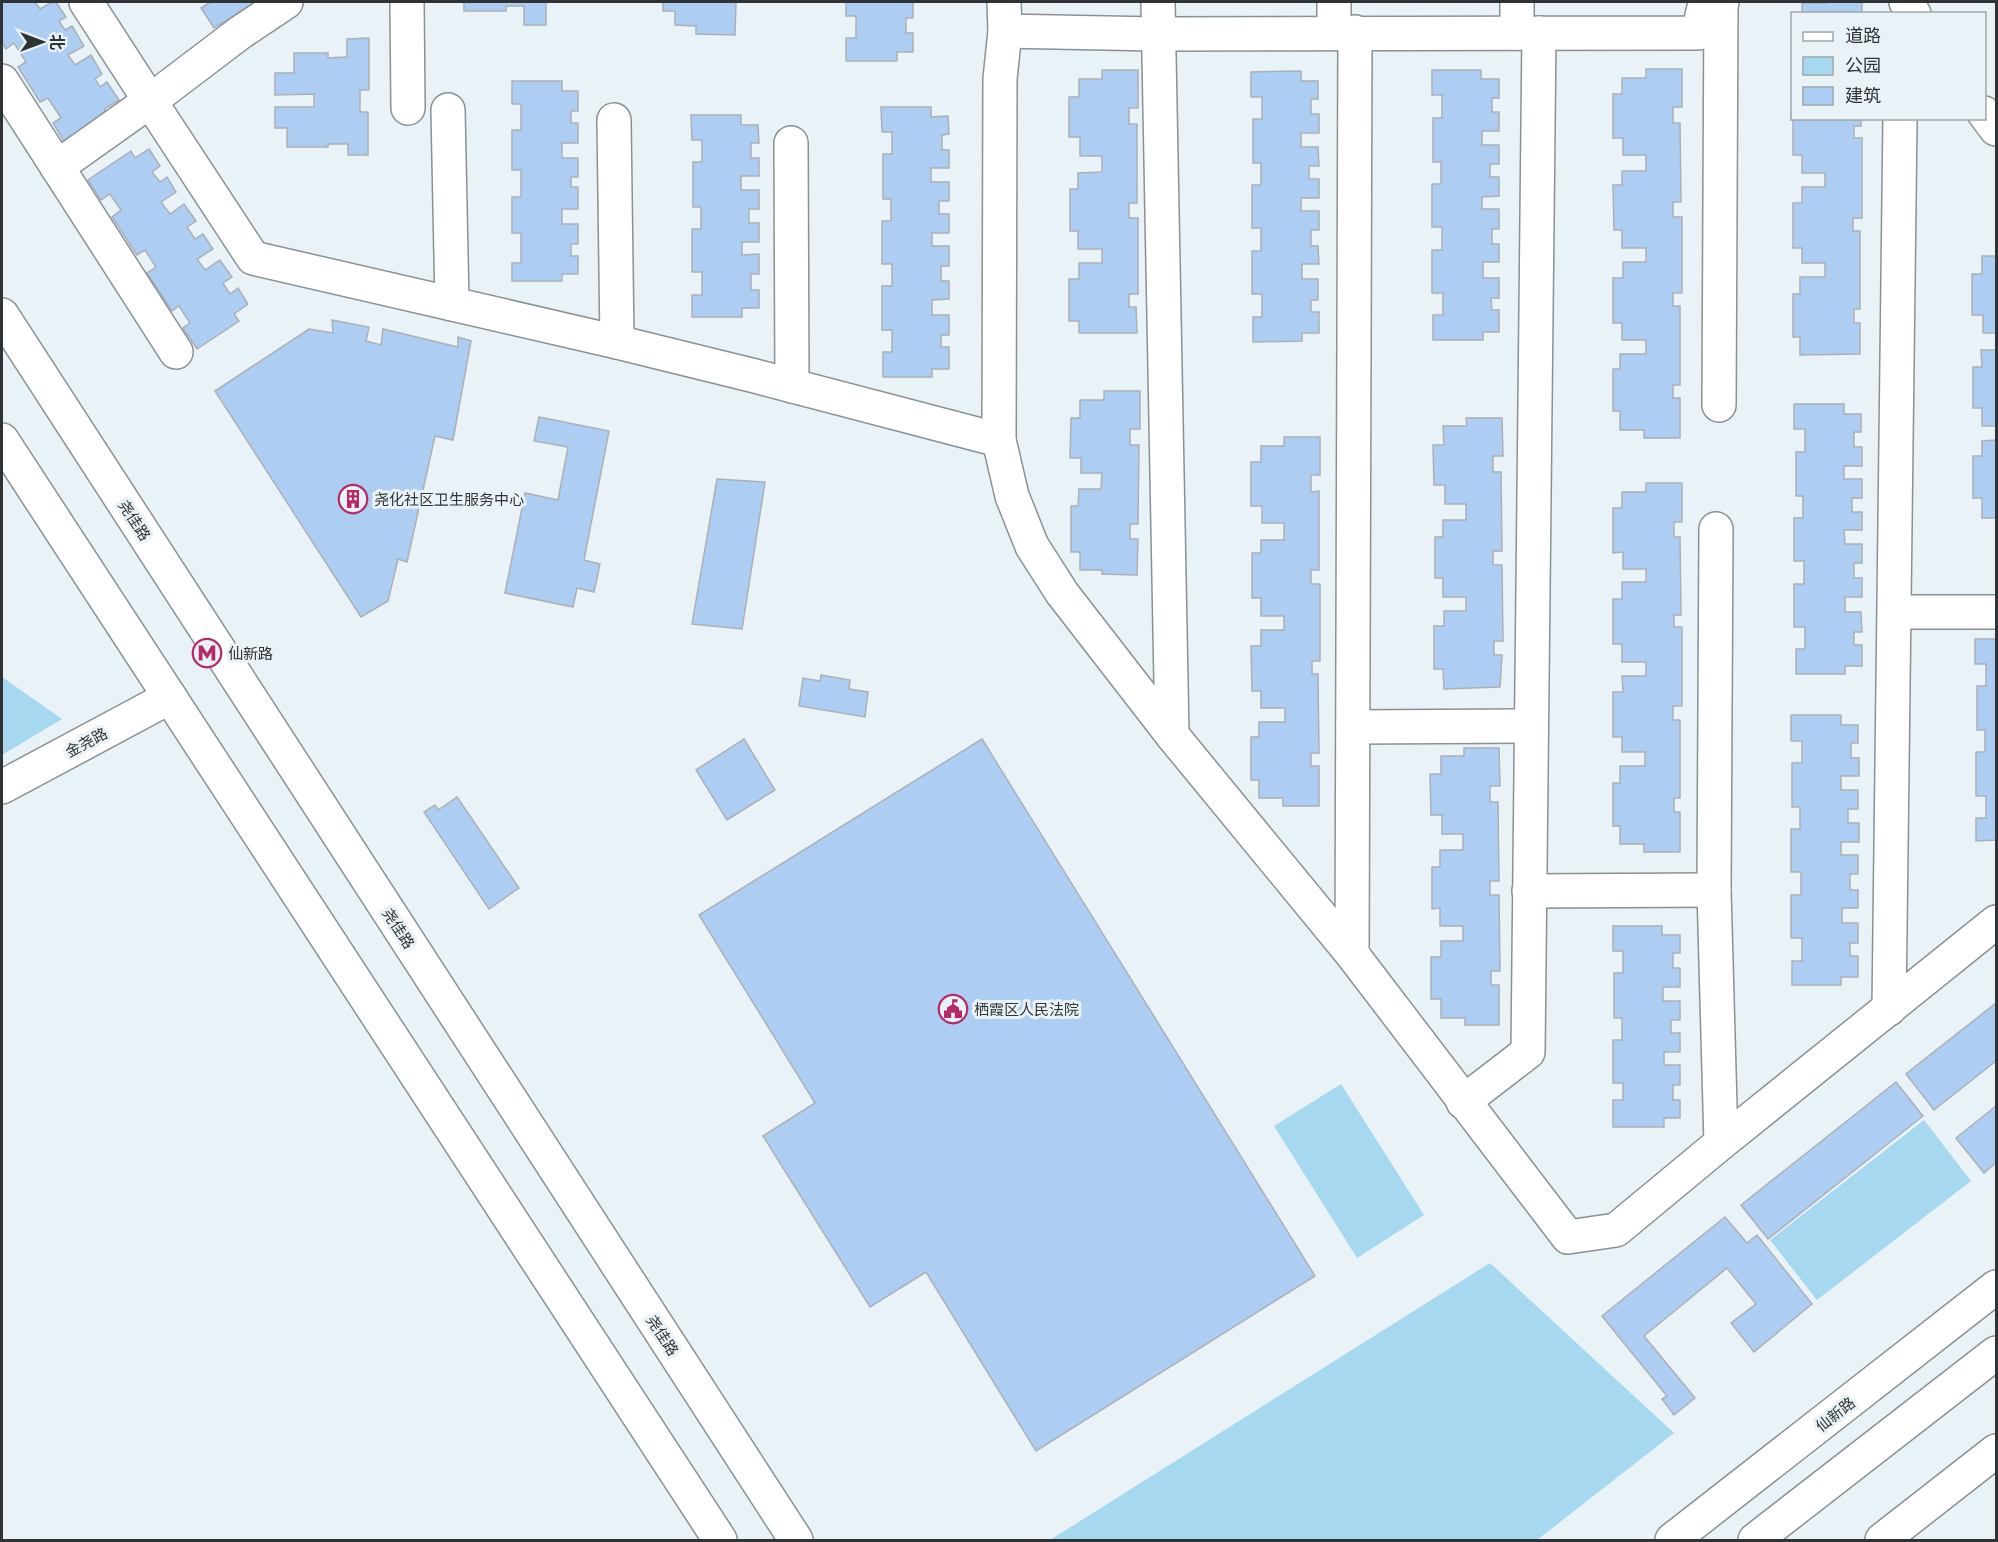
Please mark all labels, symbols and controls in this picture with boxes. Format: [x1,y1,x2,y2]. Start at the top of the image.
north arrow [12,12,72,72]
legend [1791,12,1986,120]
text: 道路 [1845,24,1881,46]
text: 北 [48,34,67,50]
text: 公园 [1845,54,1881,76]
text: 建筑 [1845,84,1881,106]
building icon: 尧化社区卫生服务中心 [337,483,369,515]
place label: 尧化社区卫生服务中心 [374,490,524,508]
street label: 尧佳路 [115,496,155,544]
metro station icon: 仙新路 [191,637,223,669]
place label: 仙新路 [228,644,273,662]
street label: 金尧路 [62,723,110,761]
street label: 尧佳路 [379,904,419,952]
public building icon: 栖霞区人民法院 [937,993,969,1025]
place label: 栖霞区人民法院 [974,1000,1079,1018]
street label: 尧佳路 [643,1311,683,1359]
street label: 仙新路 [1812,1393,1858,1435]

